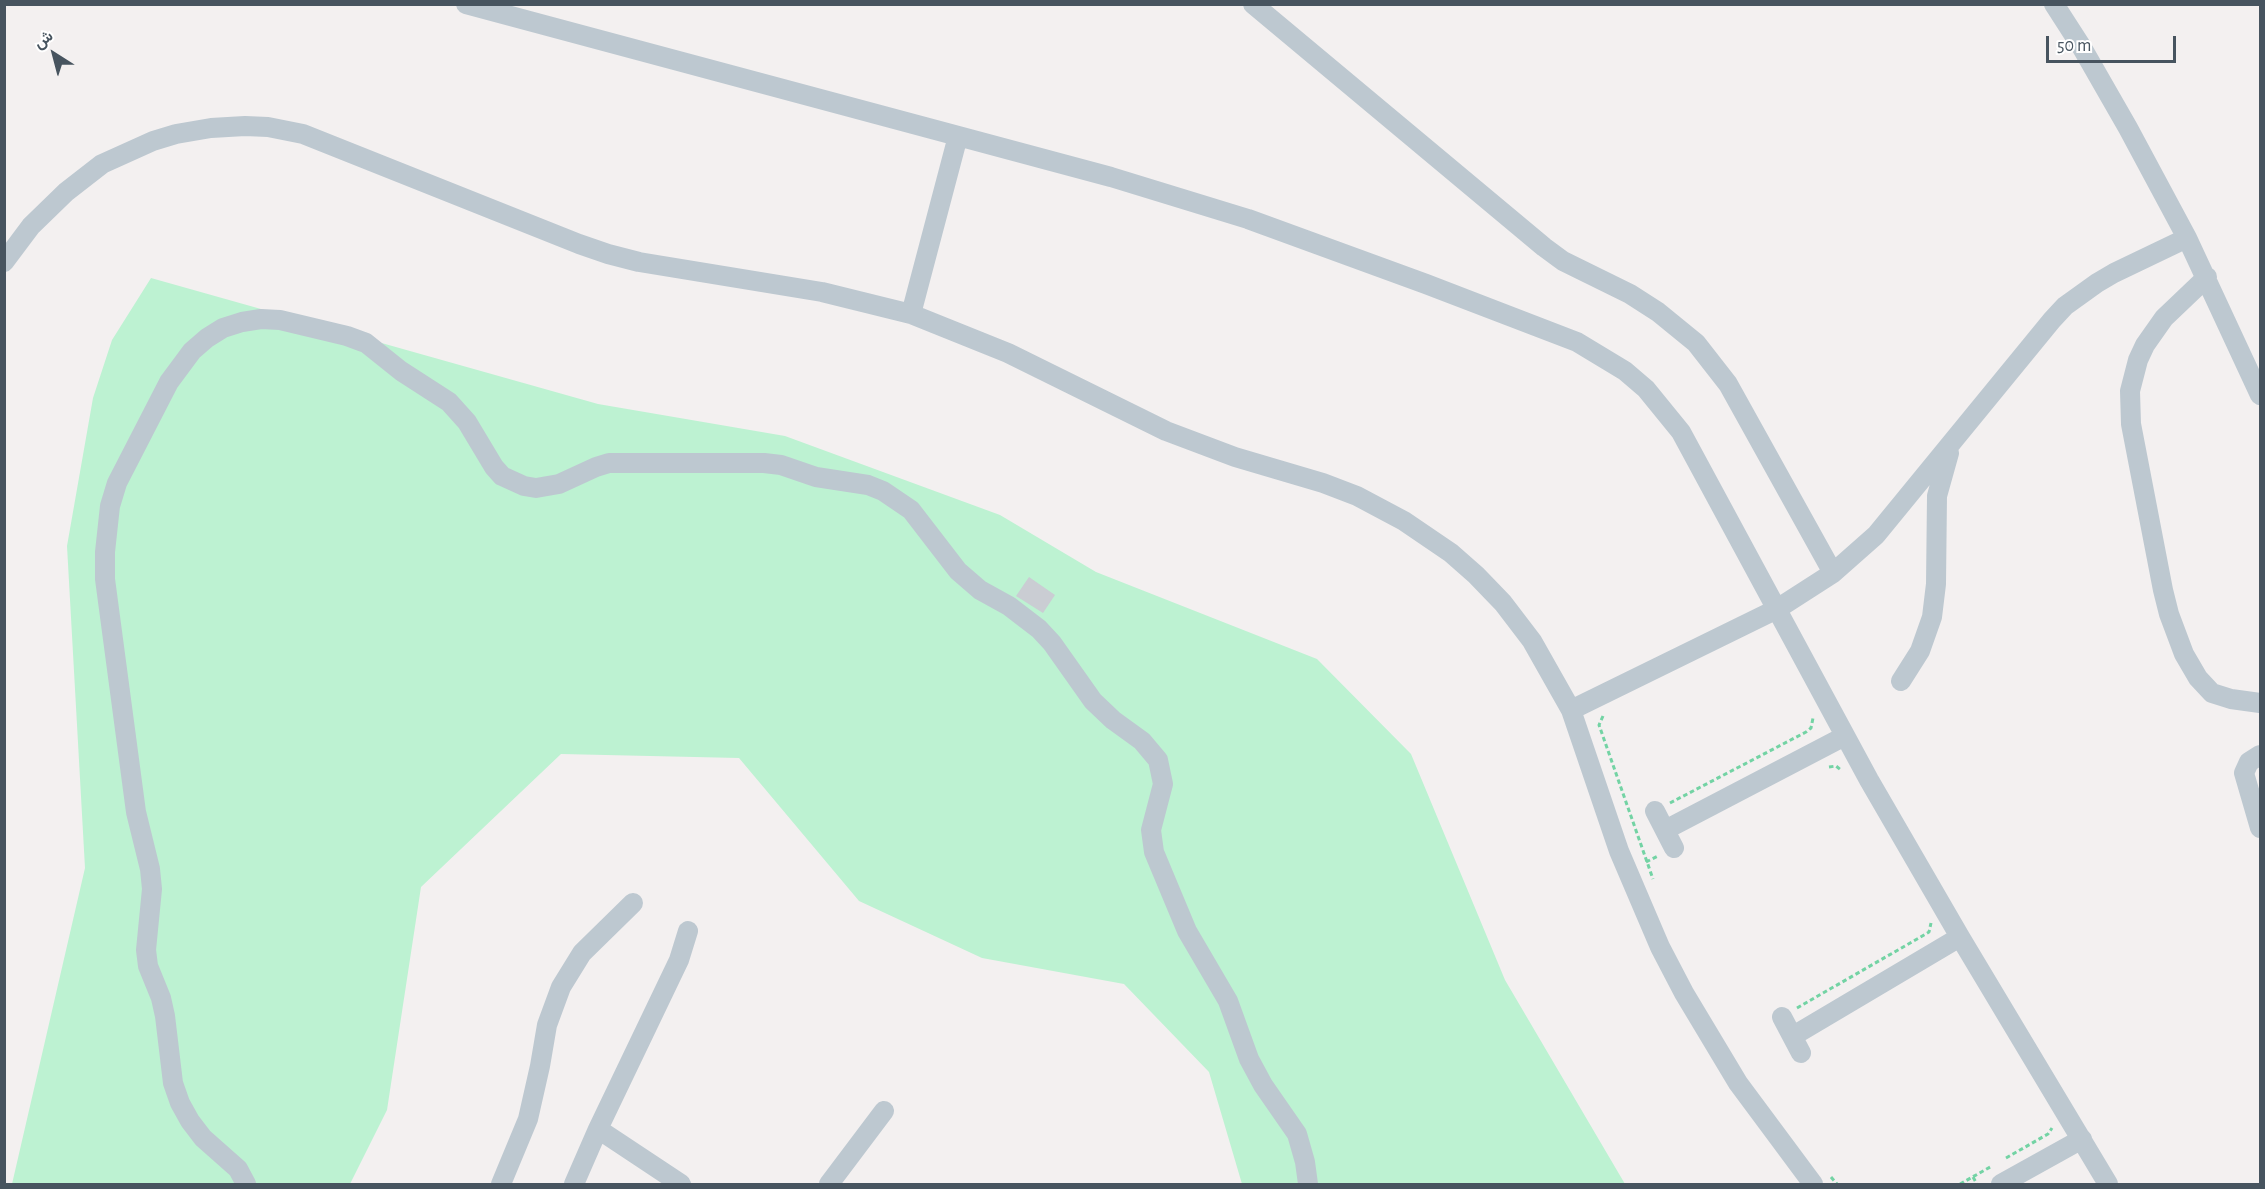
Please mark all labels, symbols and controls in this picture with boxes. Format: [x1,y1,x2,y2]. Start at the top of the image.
north arrow [24,24,84,84]
scale bar [2049,24,2180,62]
text: ش [31,27,56,52]
text: 50 m [2057,37,2091,55]

